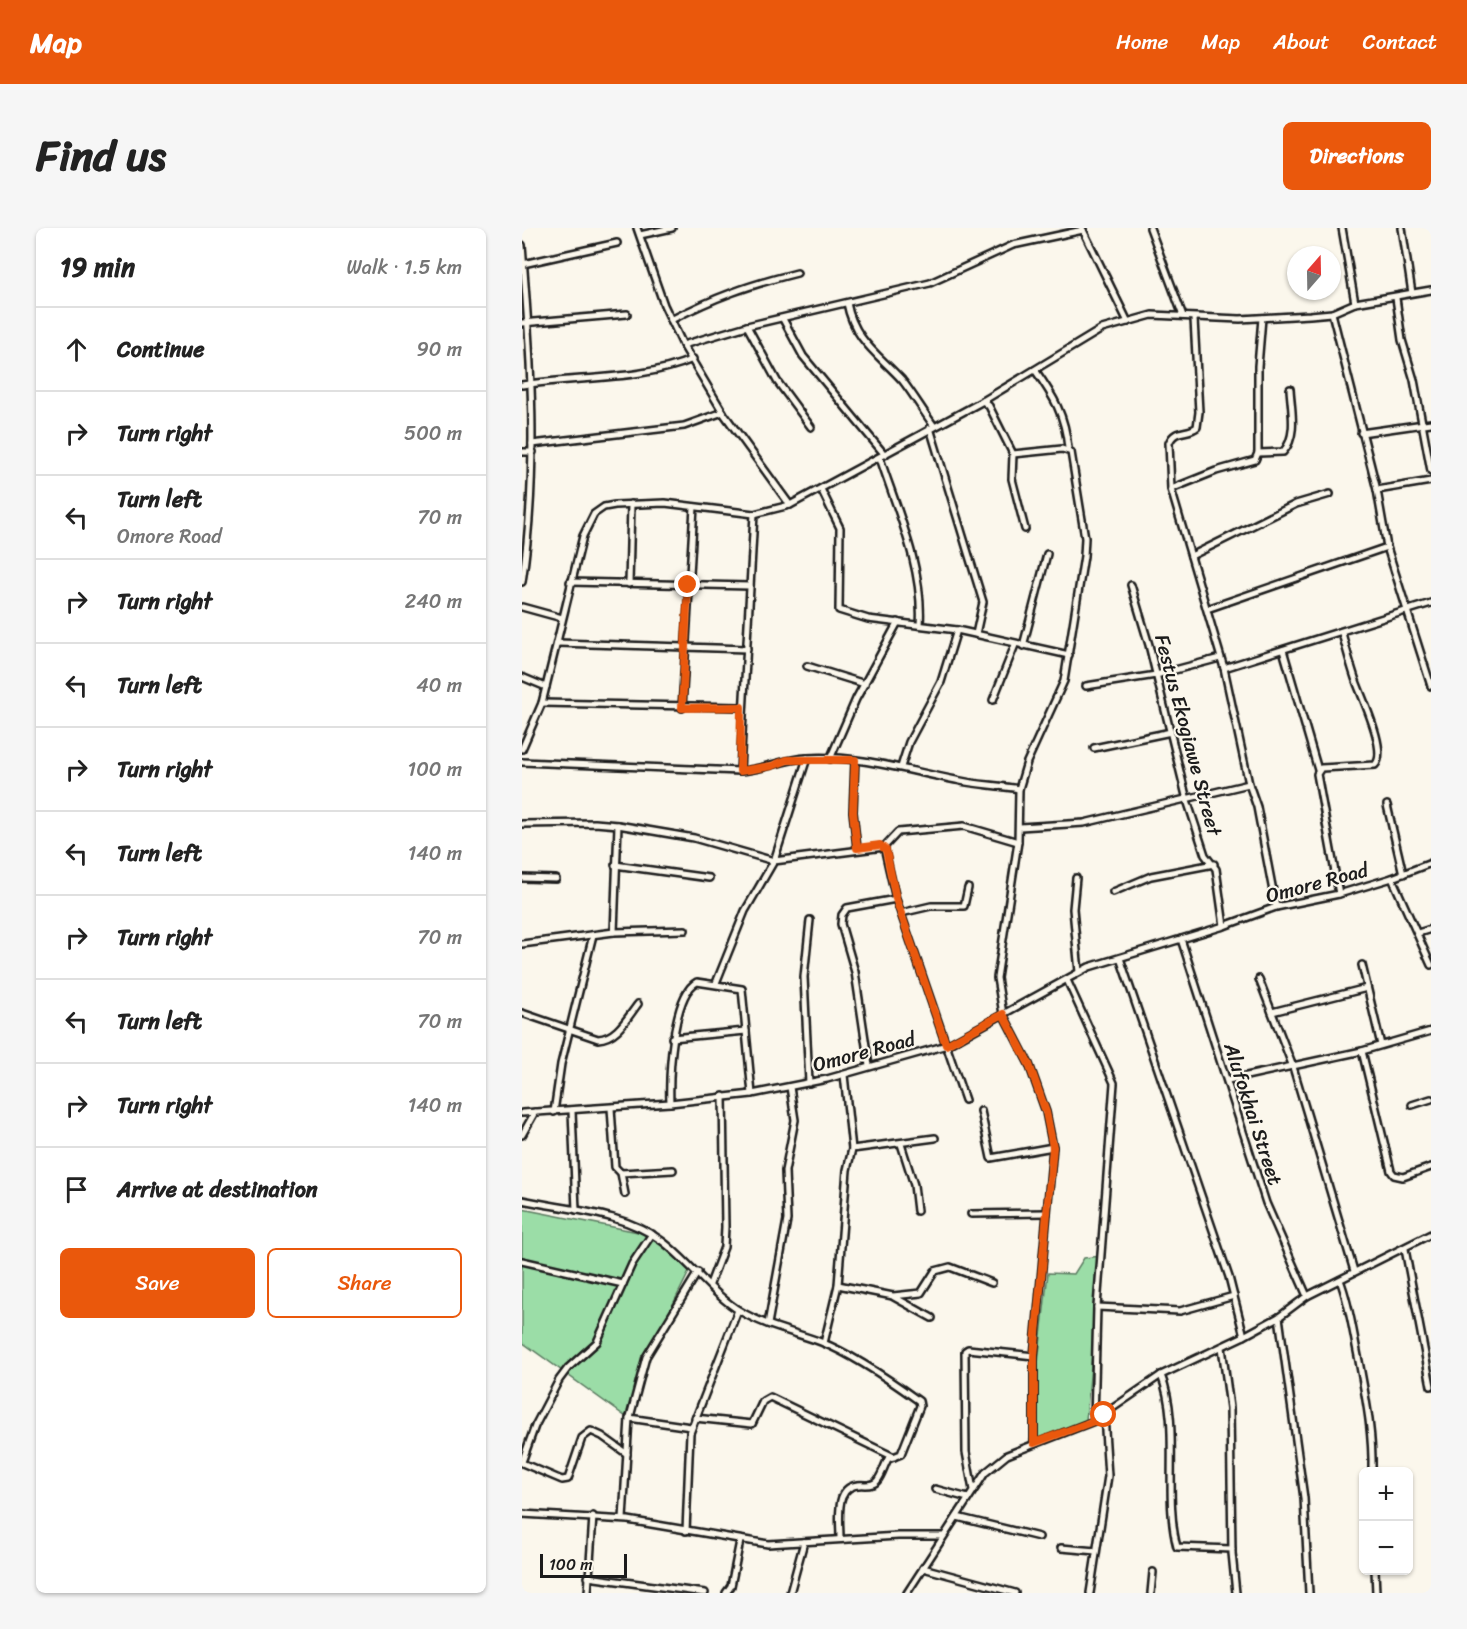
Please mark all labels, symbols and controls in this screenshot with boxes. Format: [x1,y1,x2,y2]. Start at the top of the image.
text: Map [30,18,82,67]
text: Home [1116,23,1168,61]
text: Map [1201,23,1240,61]
text: About [1273,23,1330,61]
text: Contact [1363,23,1437,61]
text: Find us [36,119,166,193]
button: Directions [1283,122,1431,190]
text: 19 min [60,244,135,290]
north arrow [1287,246,1341,300]
text: Walk · 1.5 km [346,250,462,285]
text: Continue [117,330,205,369]
text: 90 m [417,332,462,367]
icon: ahead [60,333,93,366]
text: Turn right [117,414,212,453]
text: 500 m [404,416,462,451]
icon: right [60,417,93,450]
text: Turn left [117,480,202,519]
text: 70 m [417,500,462,535]
icon: left [60,501,93,534]
text: Omore Road [117,519,222,554]
route end [674,571,700,597]
text: Turn right [117,582,212,621]
text: 240 m [405,584,462,619]
icon: right [60,585,93,618]
street label: Festus Ekogiawe Street [1144,630,1232,841]
text: Turn left [117,666,202,705]
text: 40 m [416,668,462,703]
icon: left [60,669,93,702]
text: Turn right [117,750,212,789]
text: 100 m [408,752,462,787]
icon: right [60,753,93,786]
text: Turn left [117,834,202,873]
text: 140 m [408,836,462,871]
icon: left [60,837,93,870]
street label: Omore Road [1262,852,1374,913]
text: Turn right [117,918,212,957]
text: 70 m [417,920,462,955]
icon: right [60,921,93,954]
text: Turn left [117,1002,202,1041]
text: 70 m [417,1004,462,1039]
icon: left [60,1005,93,1038]
street label: Omore Road [809,1021,921,1082]
street label: Alufokhai Street [1213,1037,1293,1190]
text: Turn right [117,1086,212,1125]
text: 140 m [408,1088,462,1123]
icon: right [60,1089,93,1122]
text: Arrive at destination [117,1170,318,1209]
icon: arrive [60,1173,93,1206]
button: Save [60,1248,255,1318]
button: Share [267,1248,462,1318]
route start [1090,1401,1116,1427]
map controls [1359,1467,1413,1575]
button: + [1359,1467,1413,1521]
button: − [1359,1521,1413,1575]
text: 100 m [549,1550,593,1579]
scale bar [540,1551,627,1578]

